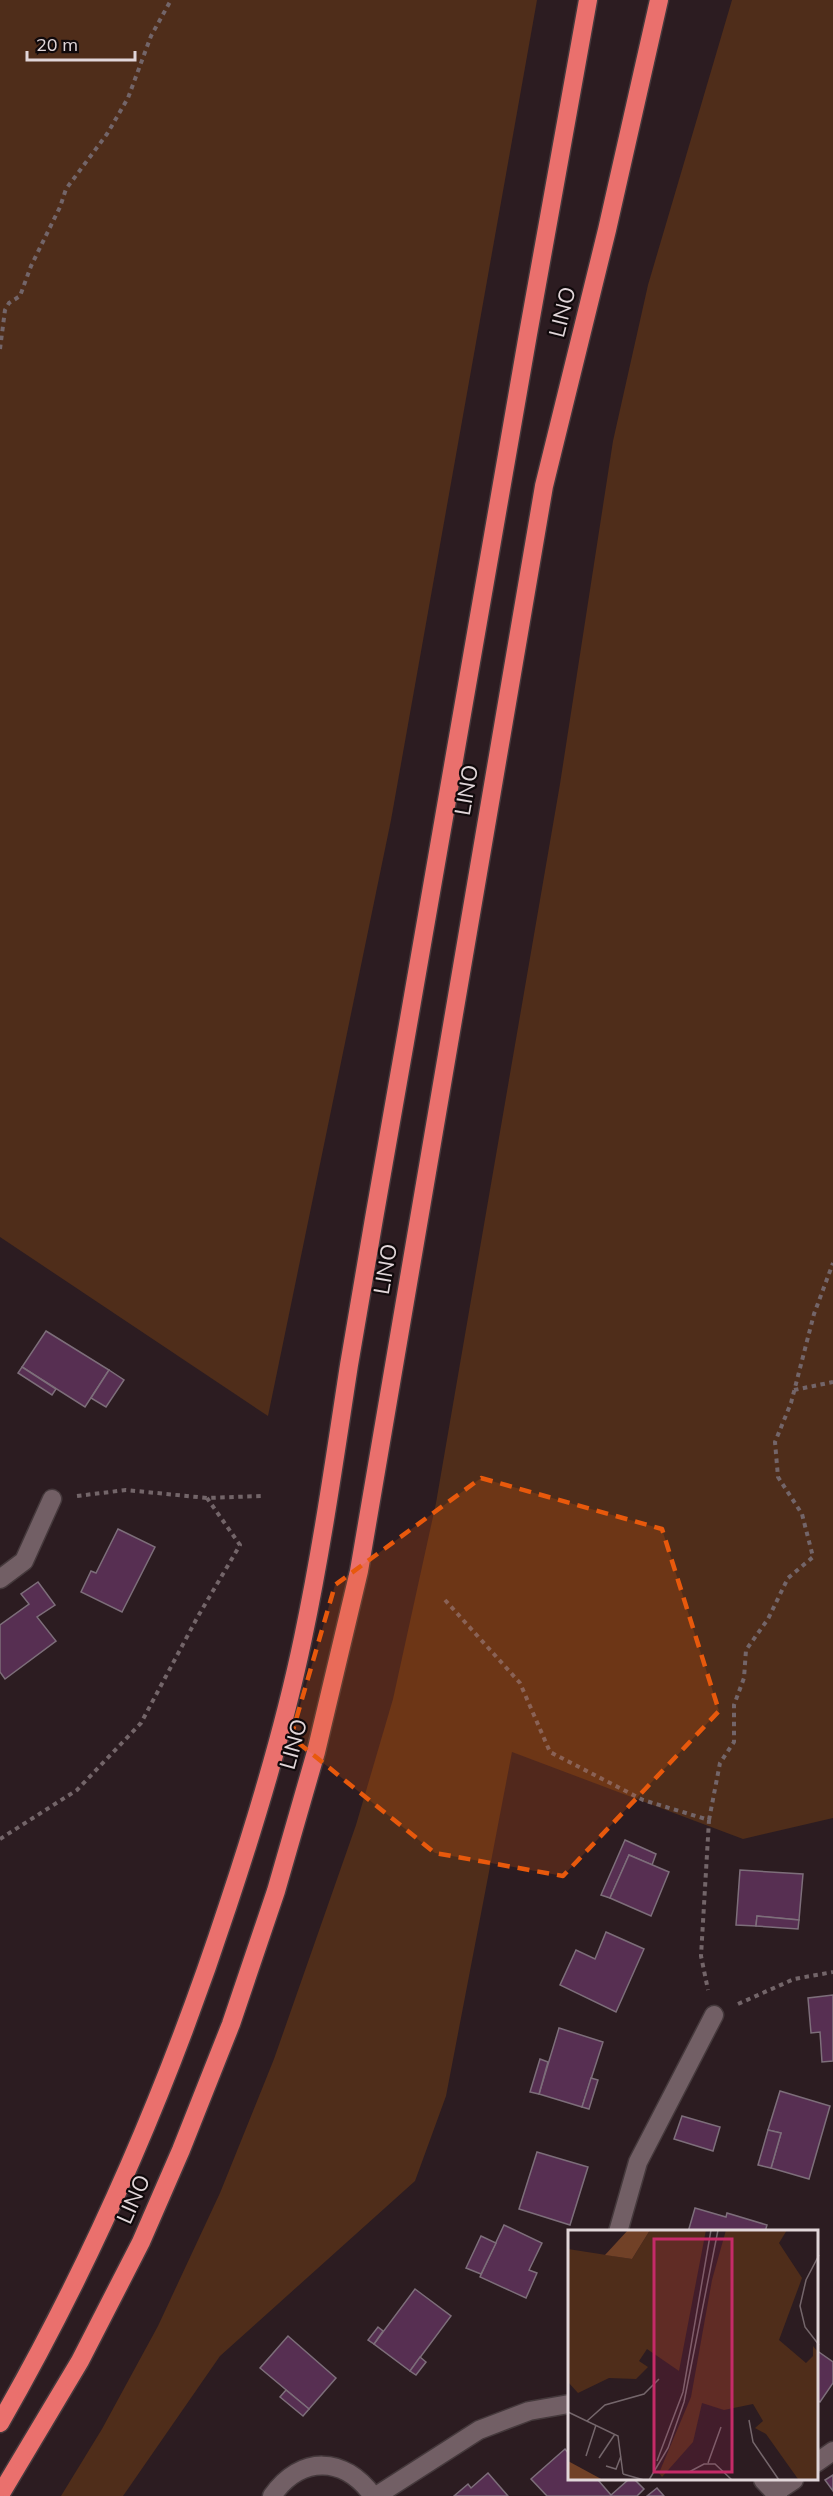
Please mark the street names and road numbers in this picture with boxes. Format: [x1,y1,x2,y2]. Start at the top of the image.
street label: LINO [542,284,582,340]
street label: LINO [448,762,484,818]
street label: LINO [367,1241,403,1297]
street label: LINO [273,1716,313,1772]
street label: LINO [110,2170,156,2228]

